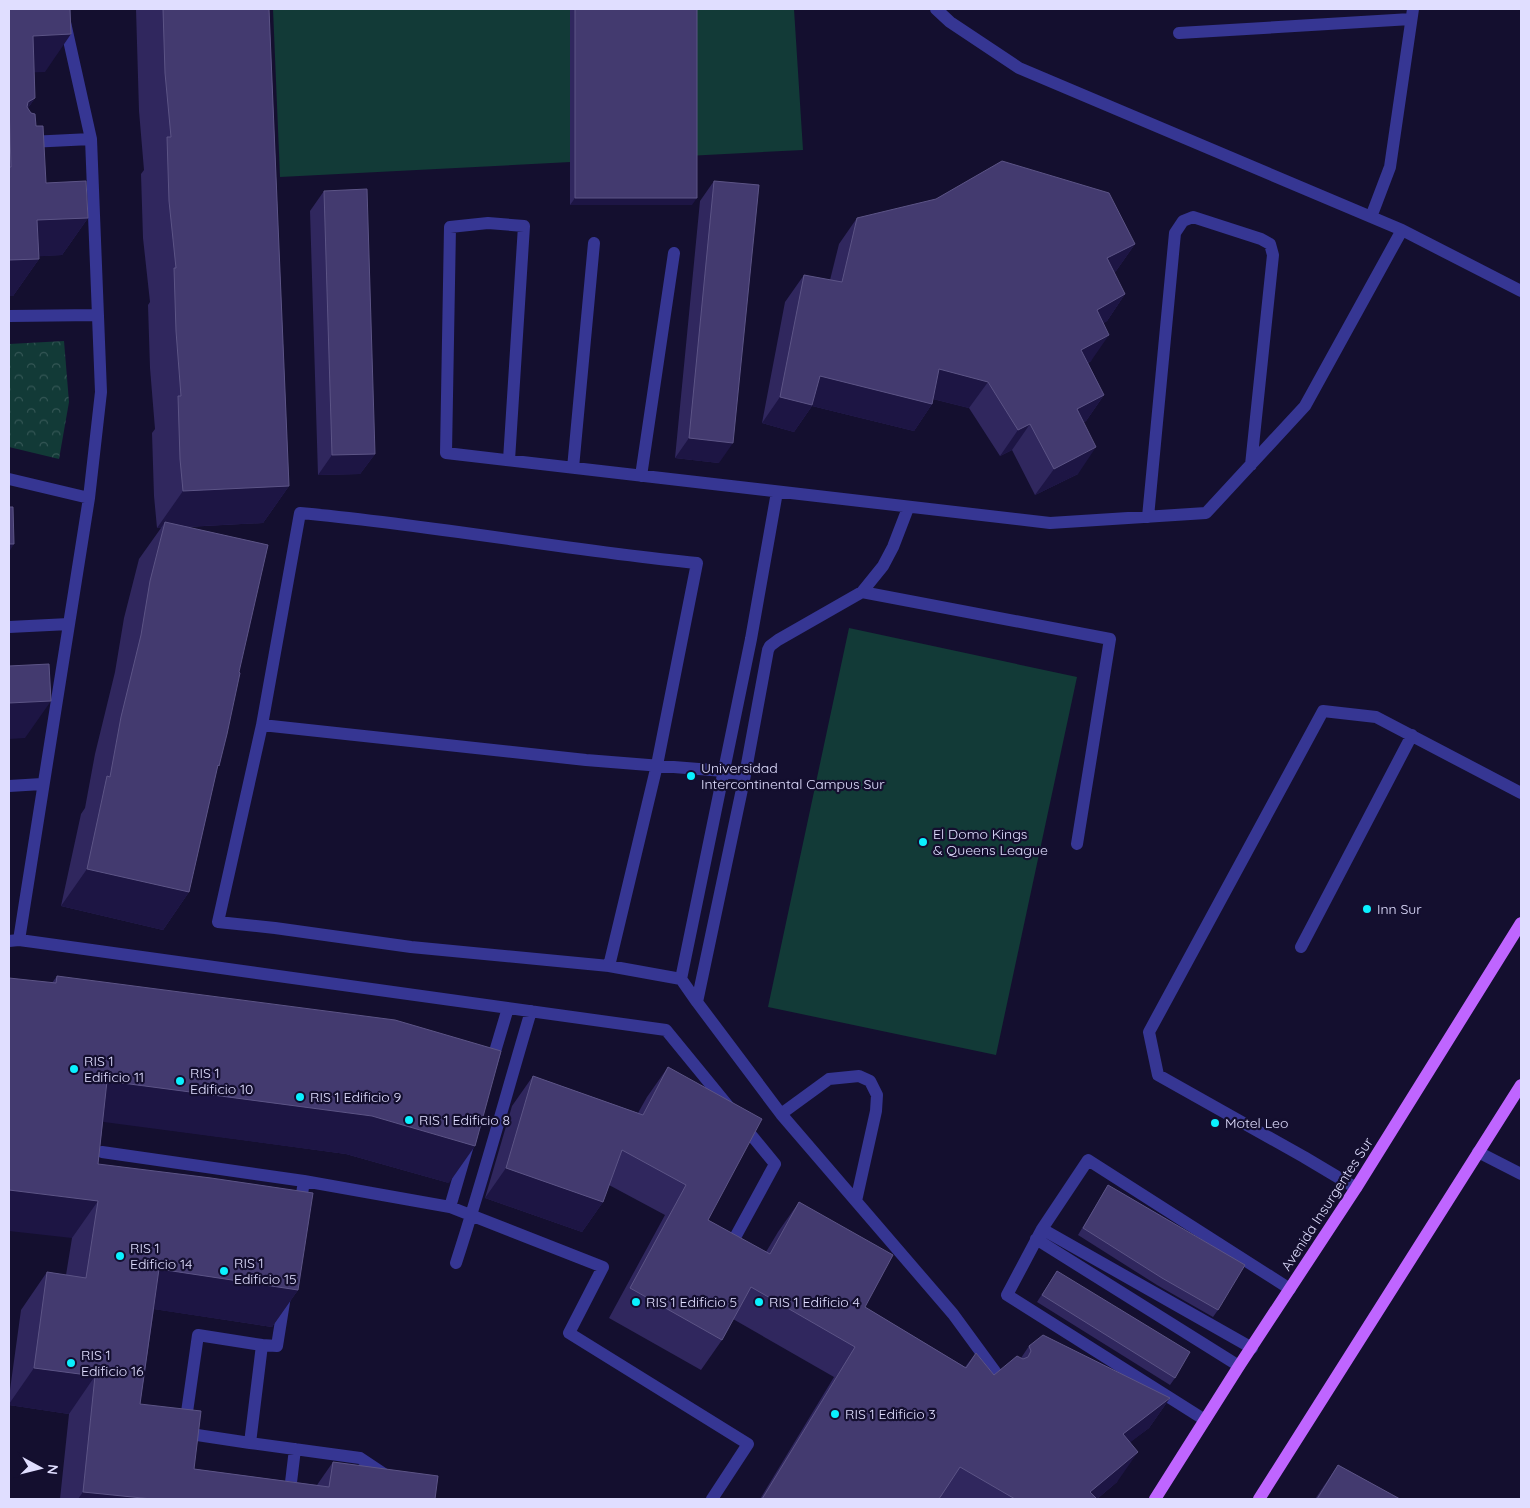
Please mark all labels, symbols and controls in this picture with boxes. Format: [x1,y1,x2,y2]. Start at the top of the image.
place label: Universidad Intercontinental Campus Sur [701,759,885,793]
marker: Universidad Intercontinental Campus Sur [685,770,697,782]
place label: El Domo Kings & Queens League [933,825,1048,859]
marker: El Domo Kings & Queens League [917,836,929,848]
place label: Inn Sur [1377,900,1422,918]
marker: Inn Sur [1361,903,1373,915]
place label: RIS 1 Edificio 11 [84,1052,144,1086]
marker: RIS 1 Edificio 11 [68,1063,80,1075]
place label: RIS 1 Edificio 10 [190,1064,253,1098]
marker: RIS 1 Edificio 10 [174,1075,186,1087]
place label: RIS 1 Edificio 9 [310,1088,401,1106]
marker: RIS 1 Edificio 9 [294,1091,306,1103]
place label: RIS 1 Edificio 8 [419,1111,510,1129]
marker: RIS 1 Edificio 8 [403,1114,415,1126]
place label: Motel Leo [1225,1114,1288,1132]
marker: Motel Leo [1209,1117,1221,1129]
street label: Avenida Insurgentes Sur [1277,1133,1377,1274]
place label: RIS 1 Edificio 14 [130,1239,192,1273]
marker: RIS 1 Edificio 14 [114,1250,126,1262]
place label: RIS 1 Edificio 15 [234,1254,297,1288]
marker: RIS 1 Edificio 15 [218,1265,230,1277]
place label: RIS 1 Edificio 5 [646,1293,737,1311]
place label: RIS 1 Edificio 4 [769,1293,860,1311]
marker: RIS 1 Edificio 5 [630,1296,642,1308]
marker: RIS 1 Edificio 4 [753,1296,765,1308]
place label: RIS 1 Edificio 16 [81,1346,144,1380]
marker: RIS 1 Edificio 16 [65,1357,77,1369]
place label: RIS 1 Edificio 3 [845,1405,936,1423]
marker: RIS 1 Edificio 3 [829,1408,841,1420]
north arrow [15,1443,65,1493]
text: N [43,1463,62,1476]

